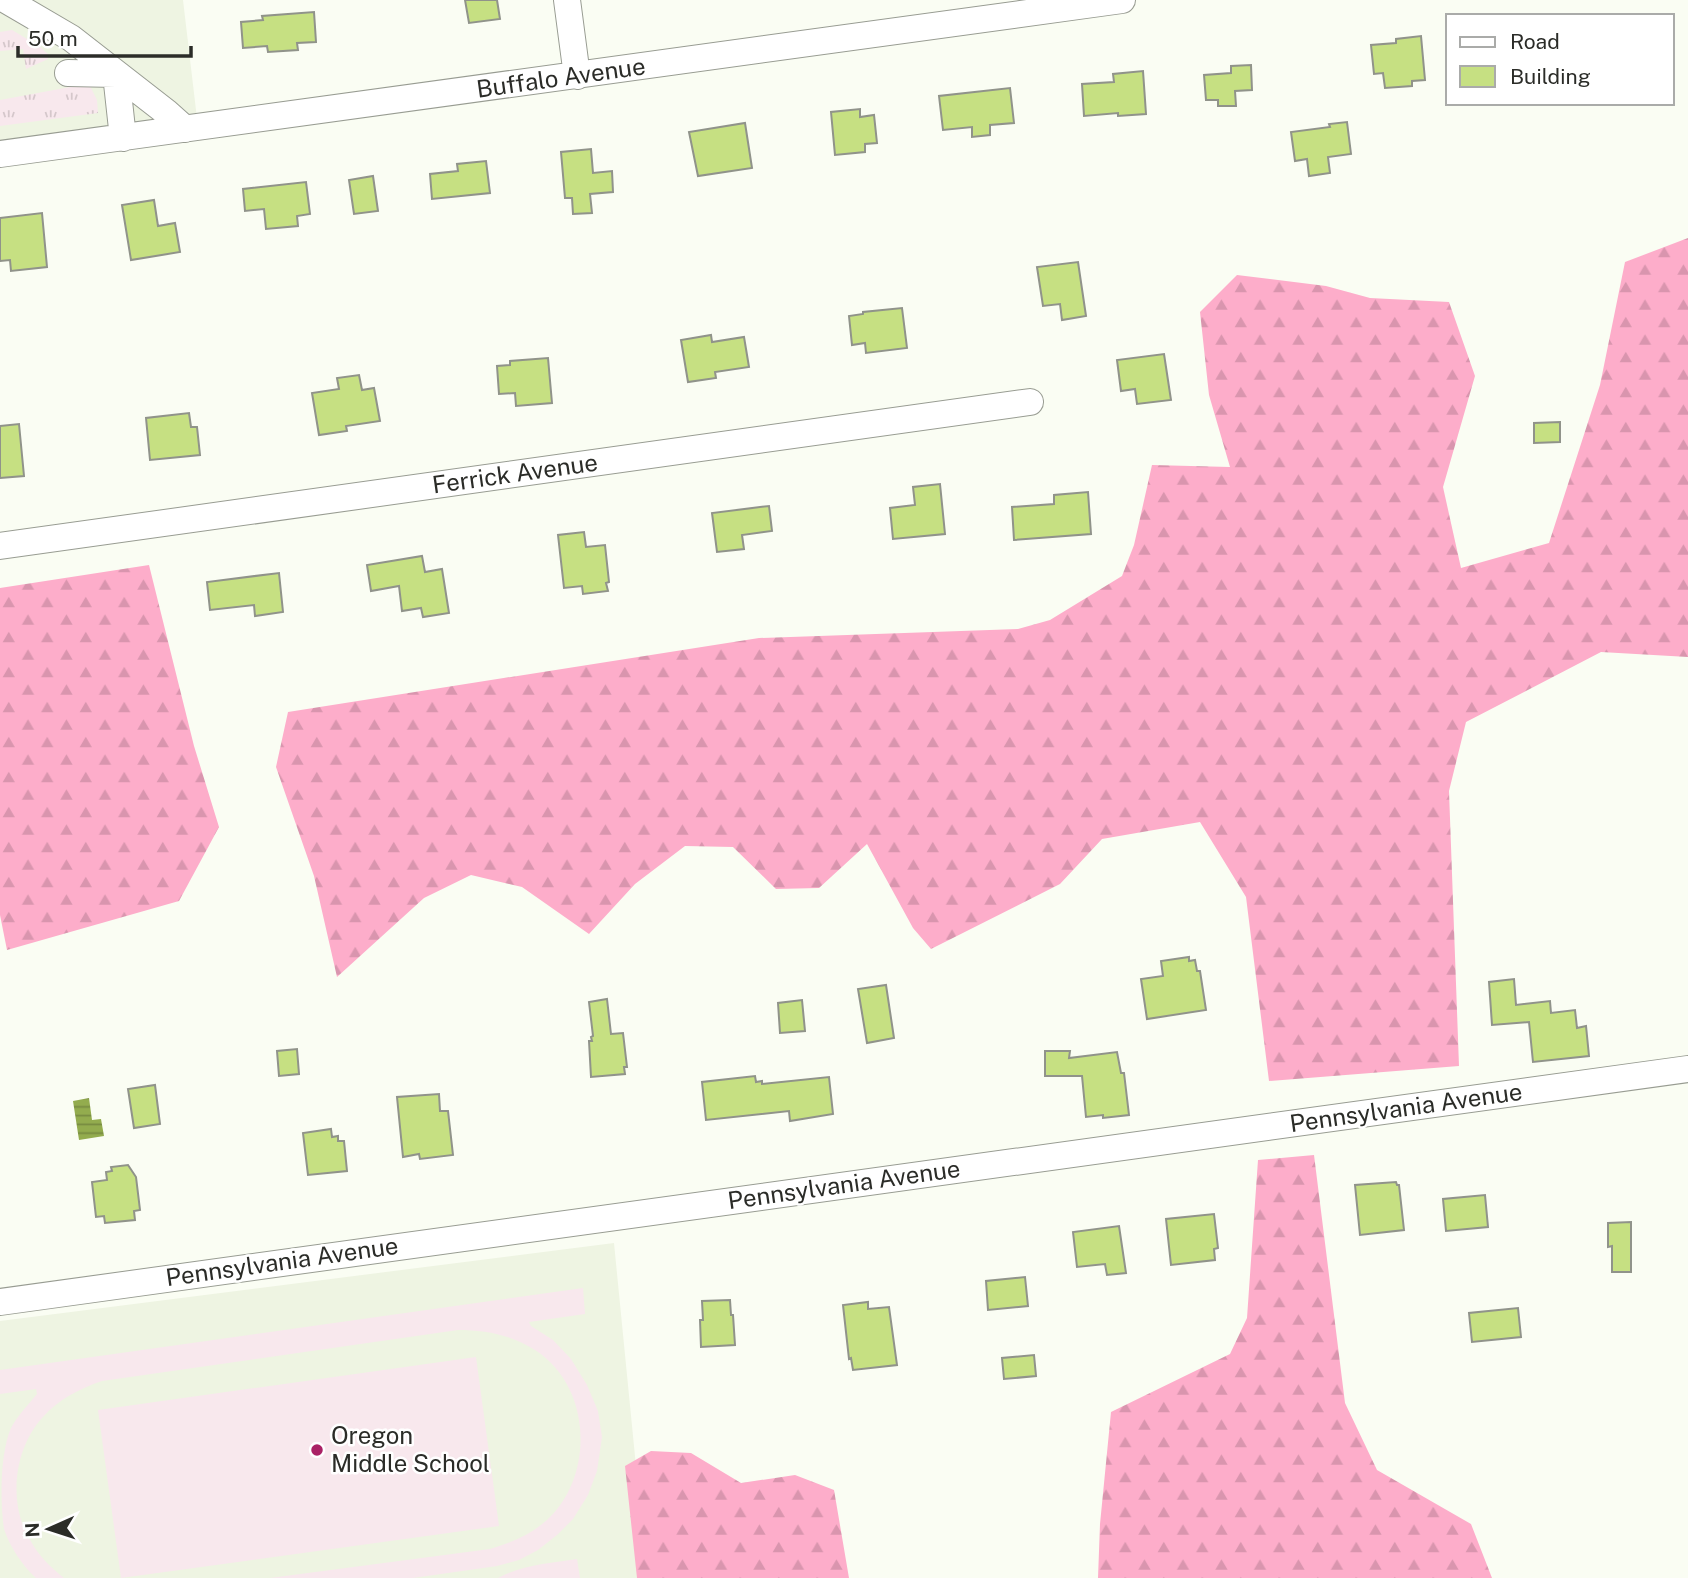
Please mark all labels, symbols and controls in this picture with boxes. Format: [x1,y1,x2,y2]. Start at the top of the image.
scale bar [18,14,191,58]
legend [1446,14,1674,105]
text: 50 m [28,26,78,51]
text: Road [1510,29,1560,54]
street label: Buffalo Avenue [475,51,647,103]
text: Building [1510,64,1591,89]
street label: Ferrick Avenue [430,448,599,498]
street label: Pennsylvania Avenue [1288,1077,1524,1137]
street label: Pennsylvania Avenue [726,1154,962,1214]
street label: Pennsylvania Avenue [164,1231,400,1291]
place label: Oregon Middle School [331,1421,490,1477]
marker: Oregon Middle School [309,1442,325,1458]
north arrow [14,1494,84,1564]
text: N [21,1522,43,1538]

